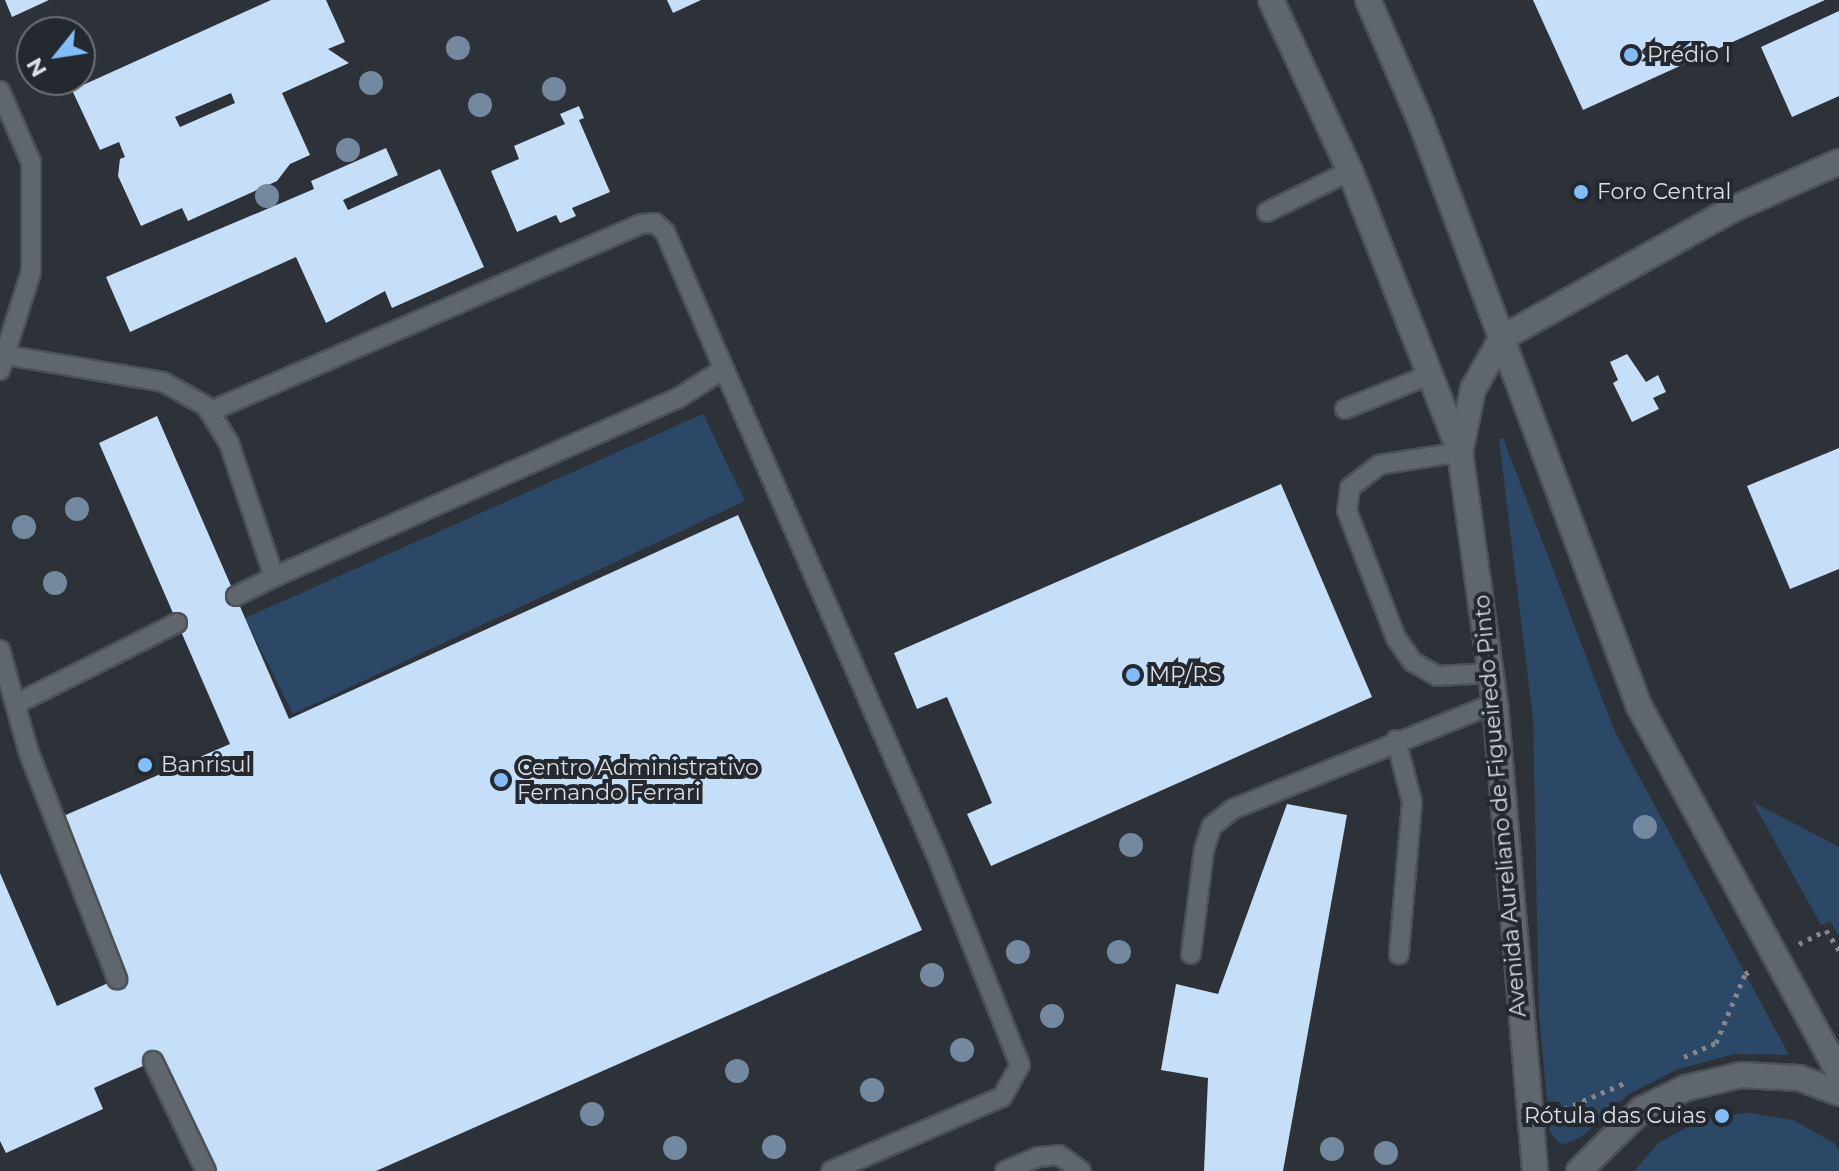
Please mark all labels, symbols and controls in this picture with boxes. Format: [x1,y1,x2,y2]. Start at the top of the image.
north arrow [16,16,96,96]
place label: Prédio I [1647,42,1731,68]
marker: Prédio I [1622,46,1640,64]
text: N [20,53,53,82]
place label: Foro Central [1597,179,1731,205]
marker: Foro Central [1572,183,1590,201]
street label: Avenida Aureliano de Figueiredo Pinto [1468,594,1532,1018]
place label: MP/RS [1149,662,1222,688]
marker: MP/RS [1124,666,1142,684]
place label: Banrisul [161,752,251,778]
place label: Centro Administrativo Fernando Ferrari [517,754,759,806]
marker: Banrisul [136,756,154,774]
marker: Centro Administrativo Fernando Ferrari [492,771,510,789]
place label: Rótula das Cuias [1524,1103,1706,1129]
marker: Rótula das Cuias [1713,1107,1731,1125]

